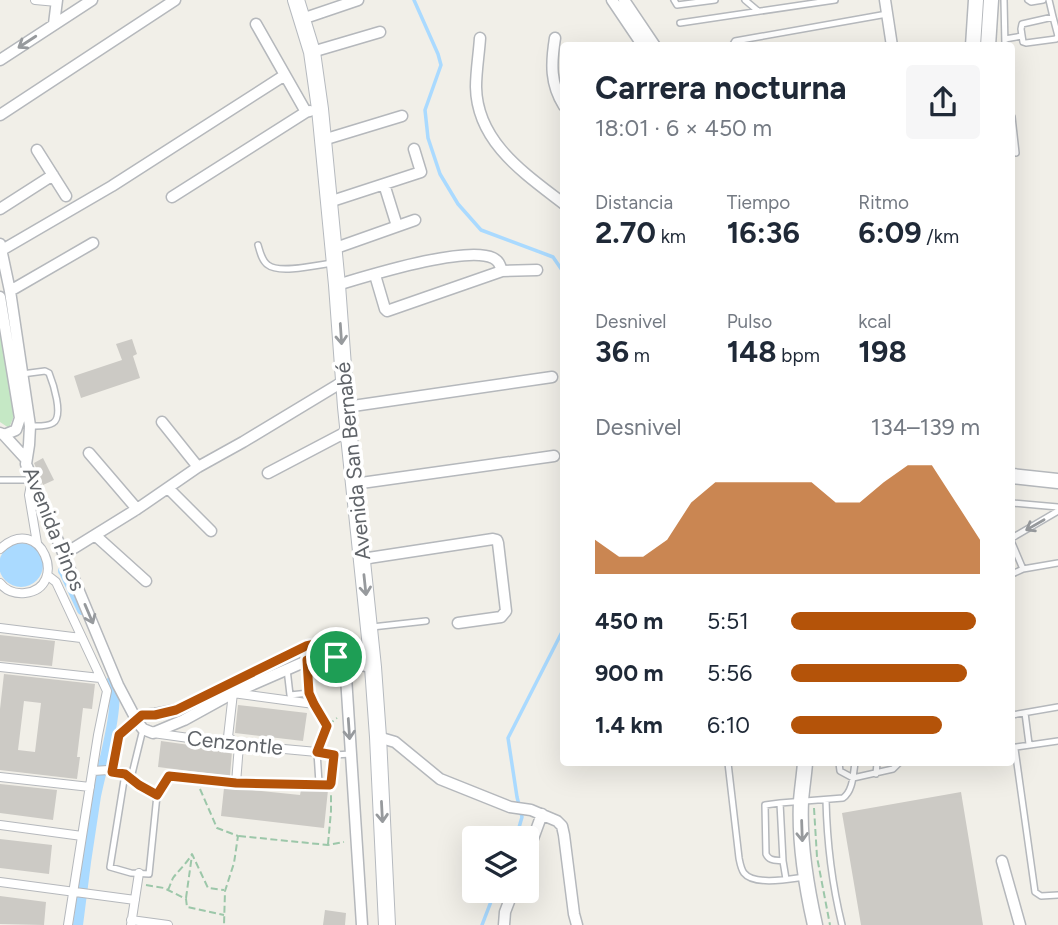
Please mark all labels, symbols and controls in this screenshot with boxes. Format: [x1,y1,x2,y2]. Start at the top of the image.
one-way arrow [18,35,37,49]
button: share [906,65,980,139]
text: Carrera nocturna [595,69,847,107]
text: 18:01 · 6 × 450 m [595,114,772,142]
text: Distancia [595,191,673,214]
text: Tiempo [727,191,790,214]
text: Ritmo [858,191,909,214]
text: 2.70 [595,214,656,251]
text: 16:36 [727,214,800,251]
text: 6:09 [858,214,922,251]
text: km [656,225,686,248]
text: /km [922,225,959,248]
text: Desnivel [595,310,667,333]
text: Pulso [727,310,772,333]
text: kcal [858,310,892,333]
one-way arrow [335,322,348,345]
text: 36 [595,333,629,370]
text: 148 [727,333,777,370]
text: 198 [858,333,907,370]
text: m [629,344,650,367]
text: bpm [777,344,820,367]
street label: Avenida San Bernabé [330,361,375,561]
text: Desnivel [595,413,682,441]
text: 134–139 m [871,413,980,441]
street label: Avenida Pinos [18,463,91,595]
one-way arrow [1025,518,1045,532]
one-way arrow [358,573,371,596]
one-way arrow [83,603,96,625]
text: 450 m [595,607,663,635]
text: 5:51 [707,607,749,635]
pin [306,627,366,687]
icon: arrive [317,638,355,676]
text: 900 m [595,659,664,687]
text: 5:56 [707,659,752,687]
text: 1.4 km [595,711,663,739]
text: 6:10 [707,711,750,739]
one-way arrow [343,717,356,740]
street label: Cenzontle [186,725,284,760]
one-way arrow [375,800,388,823]
one-way arrow [795,819,809,842]
map controls [462,826,539,903]
button: layers [462,826,539,903]

